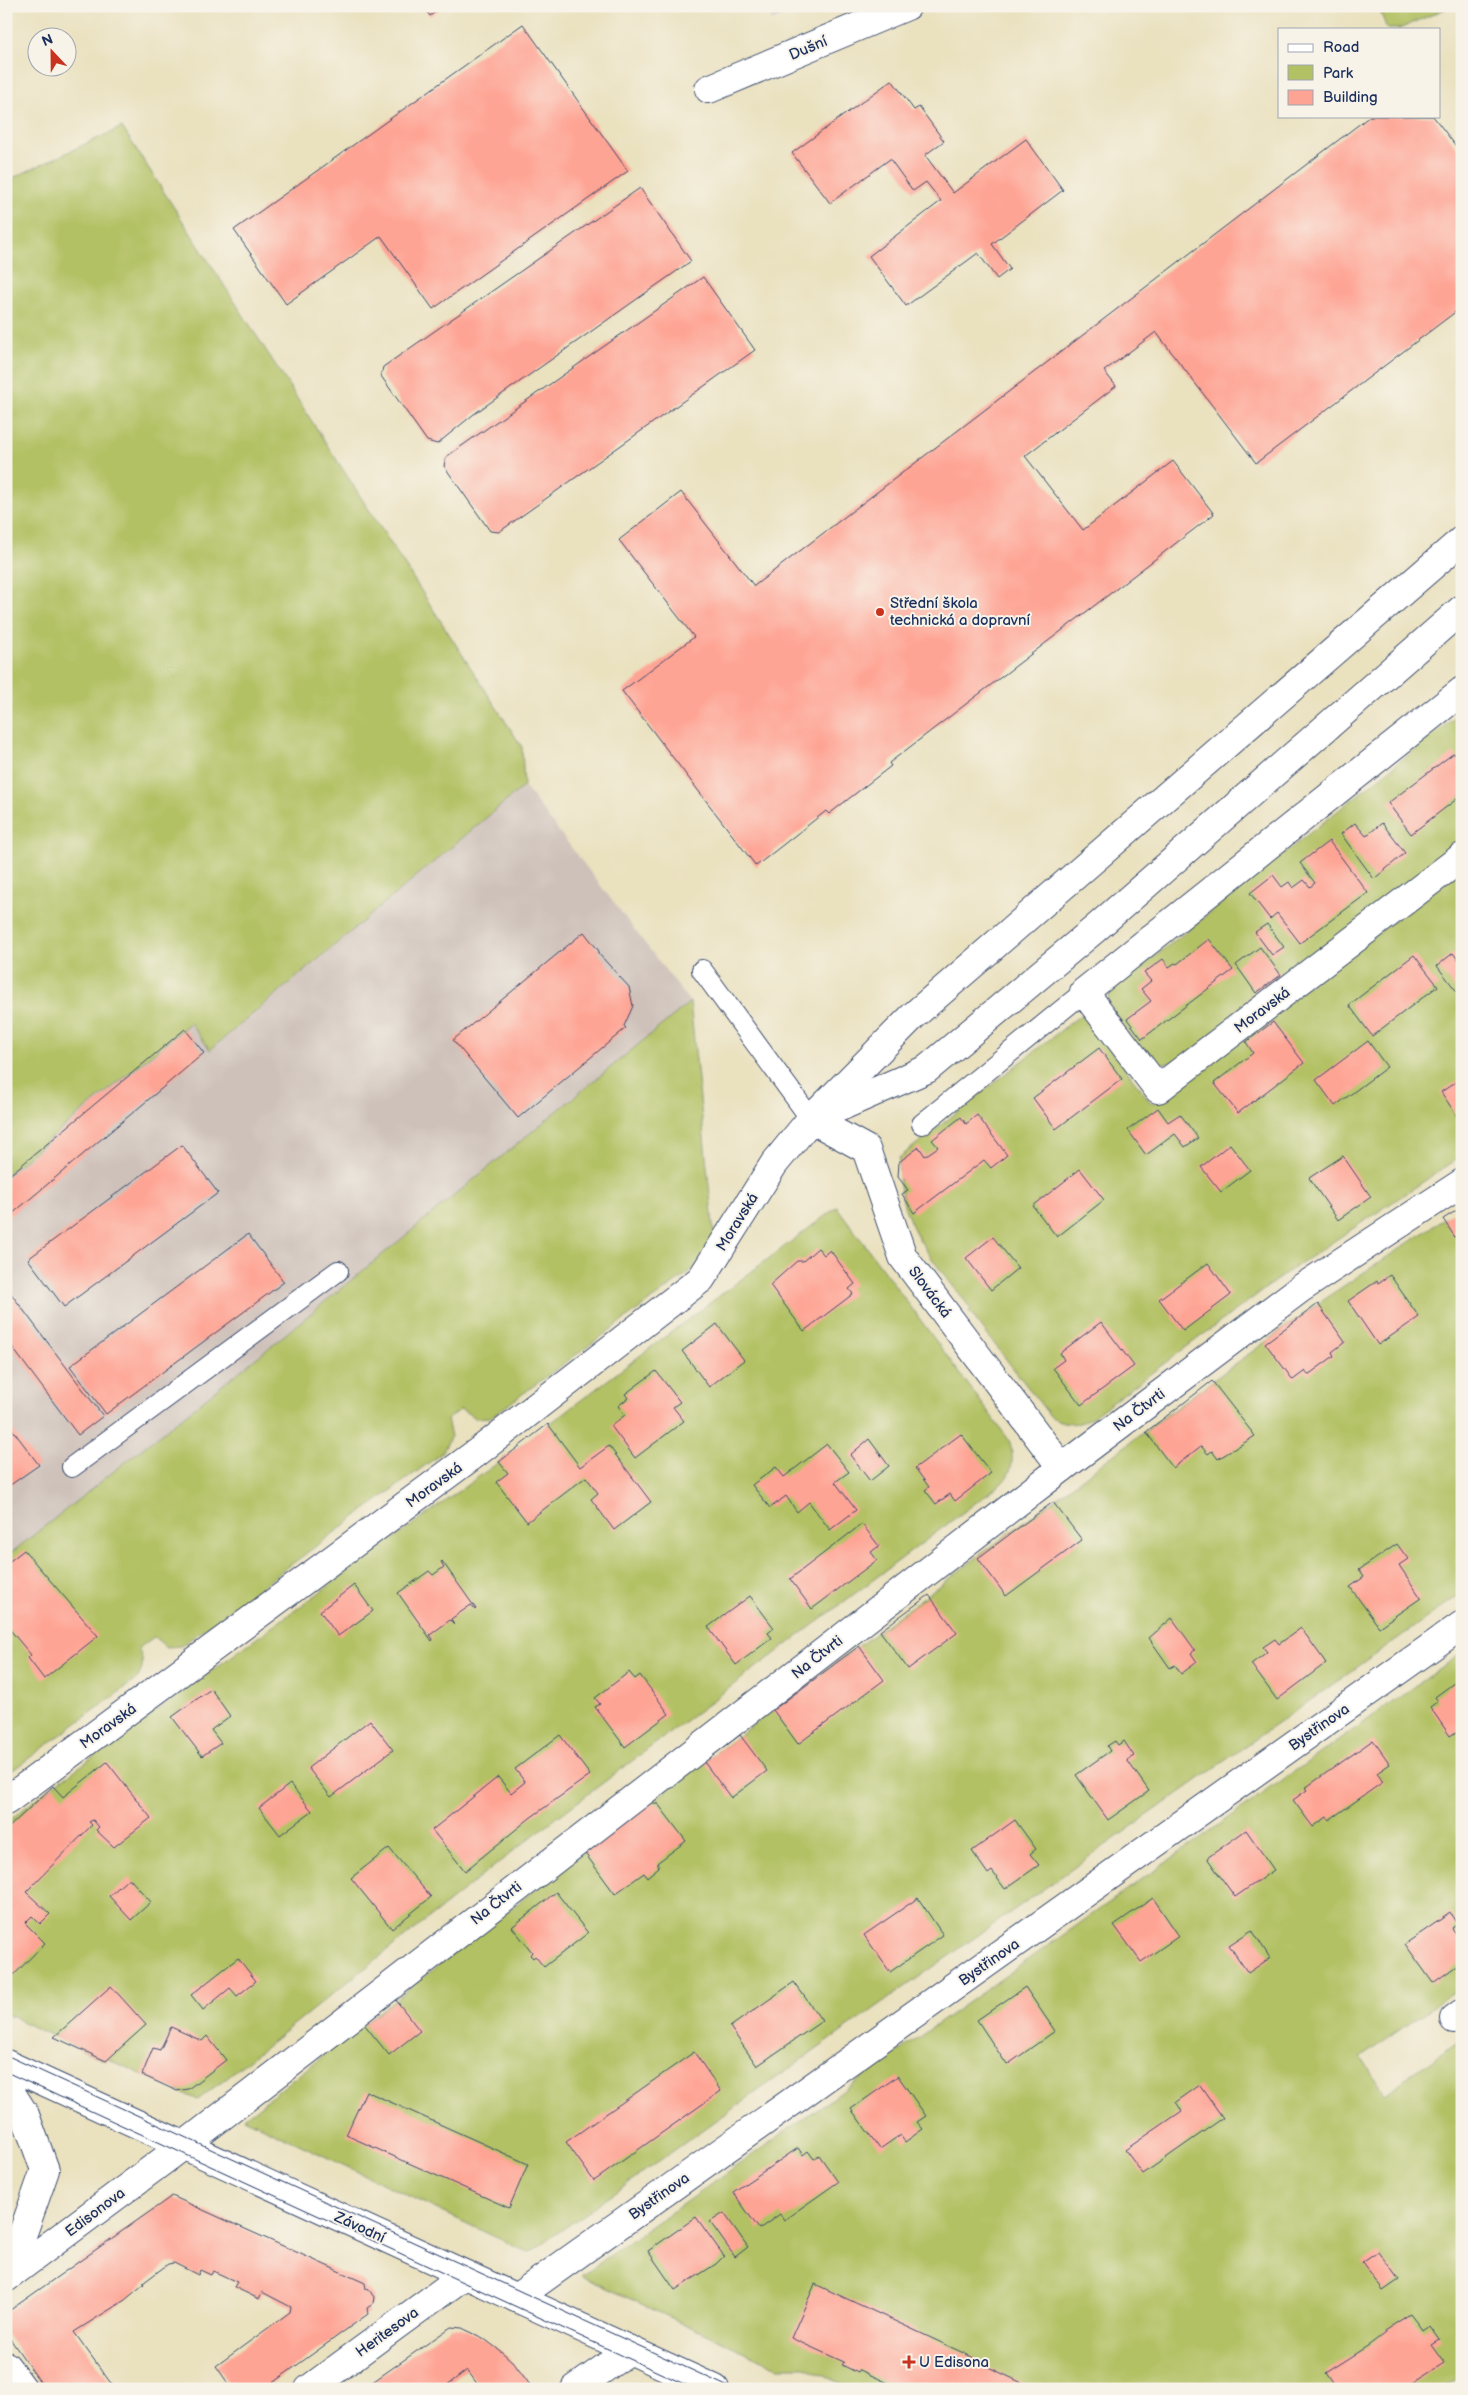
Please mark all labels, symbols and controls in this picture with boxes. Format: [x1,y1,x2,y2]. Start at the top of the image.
north arrow [28,28,78,78]
legend [1278,28,1440,118]
text: N [39,31,55,50]
street label: Dušní [786,32,831,65]
text: Road [1323,38,1359,57]
text: Park [1323,64,1354,83]
text: Building [1323,88,1378,107]
place label: Střední škola technická a dopravní [890,594,1031,630]
marker: Střední škola technická a dopravní [874,606,886,618]
street label: Moravská [1231,983,1294,1038]
street label: Moravská [712,1190,763,1255]
street label: Slovácká [904,1263,955,1322]
street label: Na Čtvrti [1110,1385,1169,1436]
street label: Moravská [402,1459,466,1512]
street label: Na Čtvrti [788,1631,847,1683]
street label: Moravská [76,1700,140,1753]
street label: Bystřinova [1285,1700,1353,1755]
street label: Na Čtvrti [467,1877,526,1929]
street label: Bystřinova [955,1935,1023,1990]
street label: Bystřinova [625,2169,693,2224]
street label: Edisonova [61,2184,129,2241]
street label: Závodní [330,2207,389,2248]
street label: Heritesova [352,2303,422,2362]
place label: U Edisona [919,2353,989,2372]
marker: U Edisona [903,2356,915,2368]

